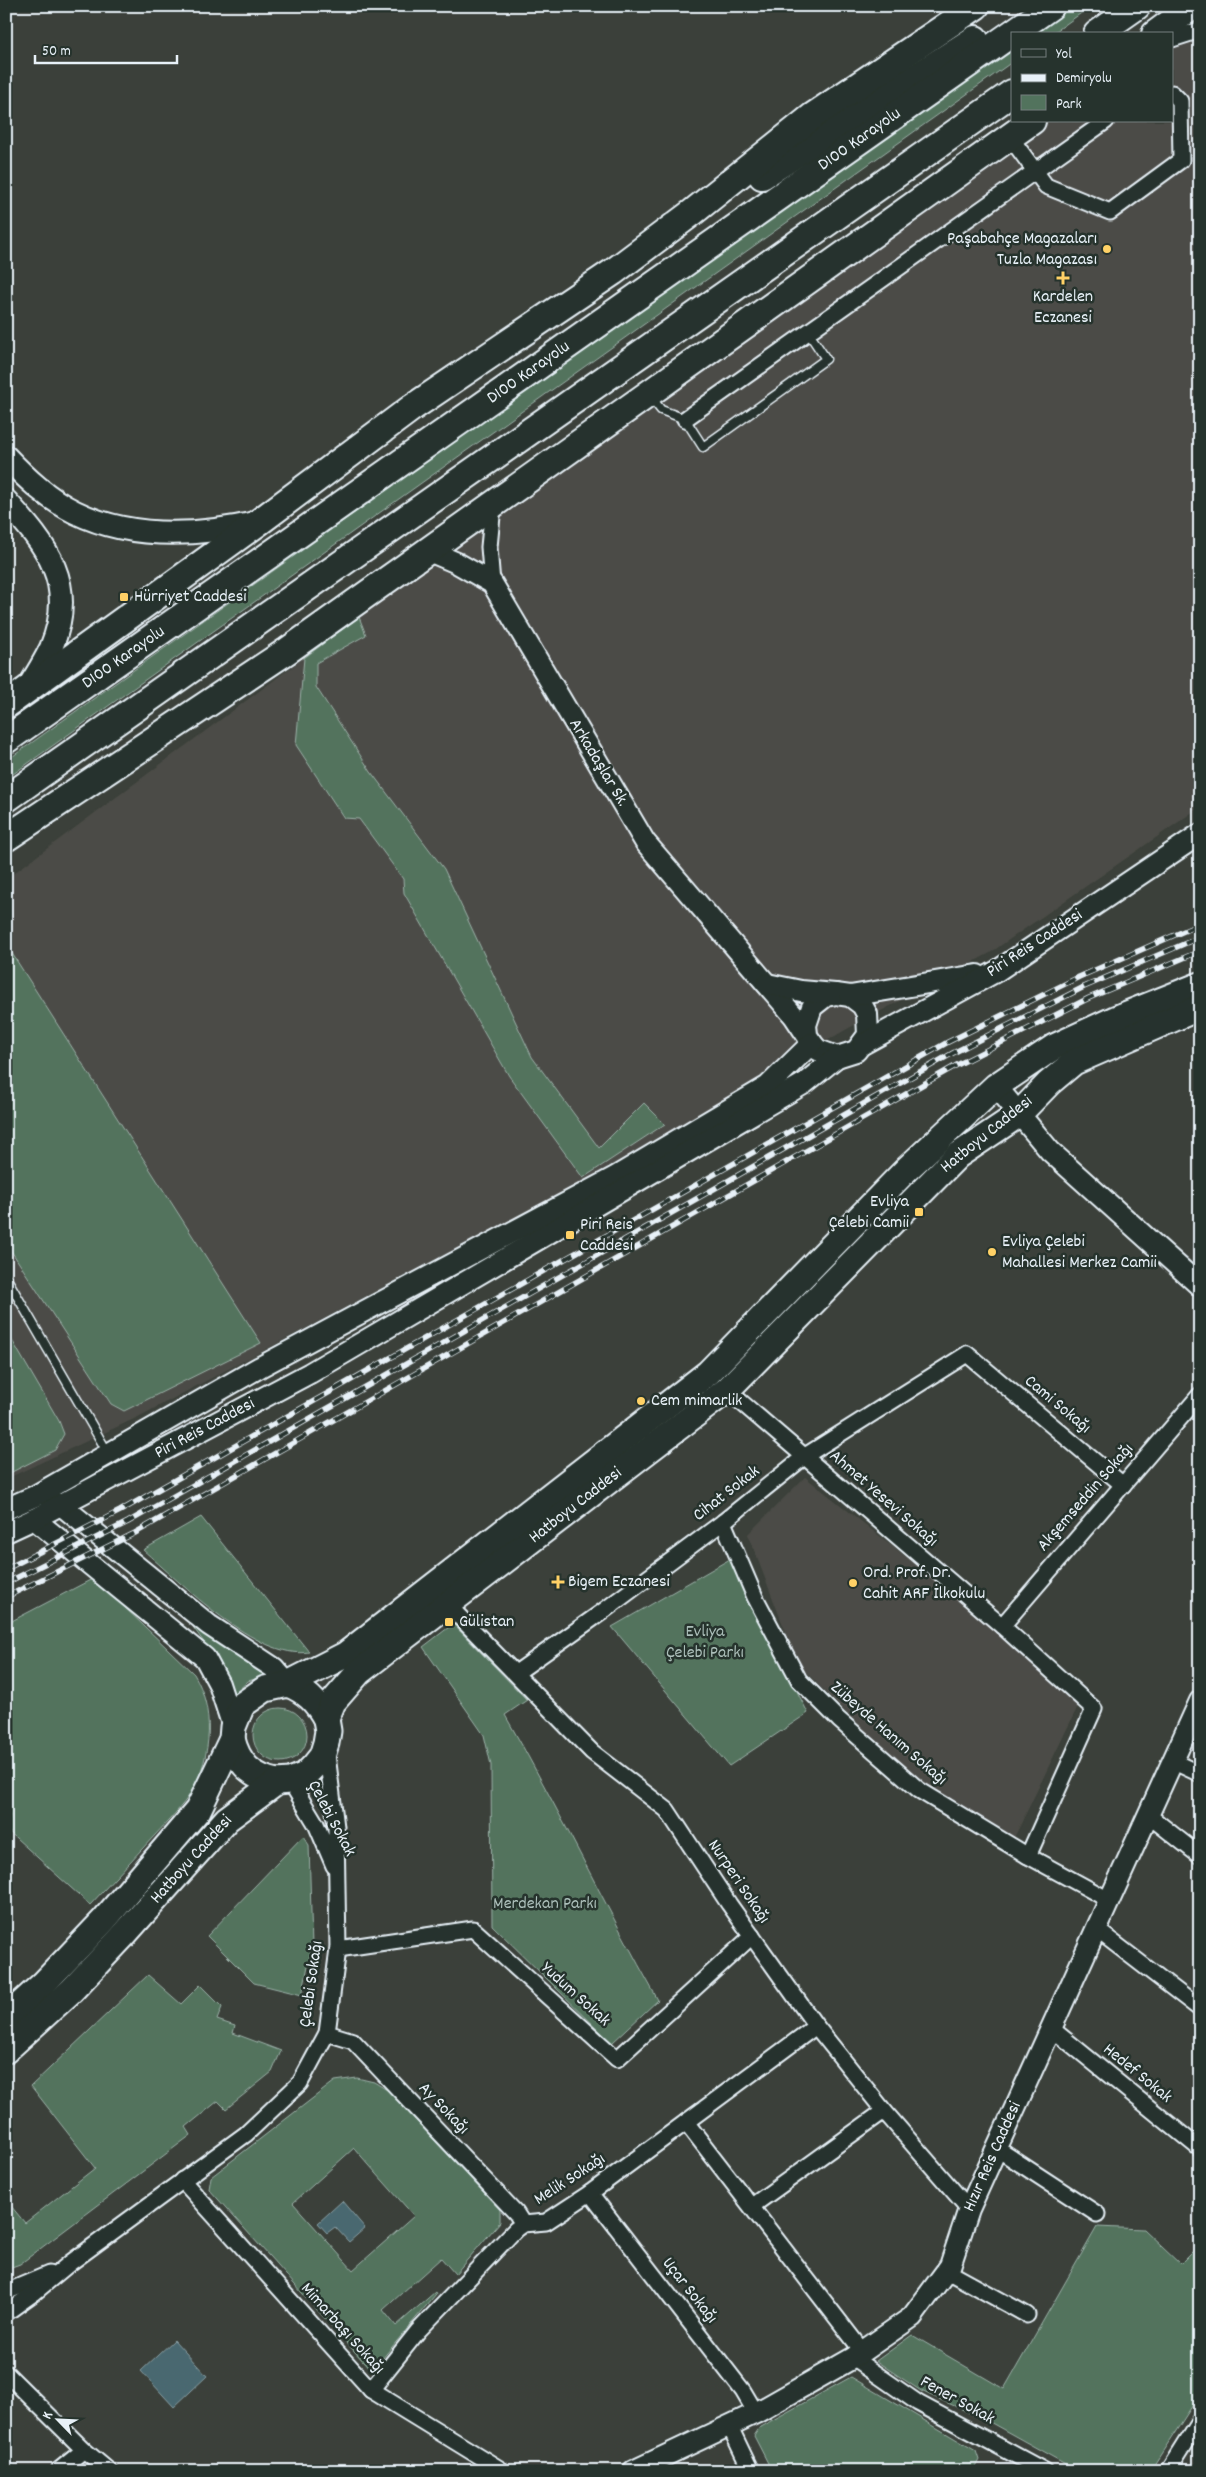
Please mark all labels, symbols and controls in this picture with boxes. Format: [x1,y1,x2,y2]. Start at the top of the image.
scale bar [35,32,178,64]
legend [1011,32,1174,122]
text: 50 m [42,41,71,63]
text: Yol [1056,44,1072,66]
text: Demiryolu [1056,68,1112,90]
text: Park [1056,94,1082,116]
street label: D100 Karayolu [813,102,907,178]
place label: Paşabahçe Magazaları Tuzla Magazası [947,227,1097,273]
marker: Paşabahçe Magazaları Tuzla Magazası [1101,243,1113,255]
marker: Kardelen Eczanesi [1057,272,1069,284]
place label: Kardelen Eczanesi [1033,285,1093,331]
street label: D100 Karayolu [482,335,576,411]
place label: Hürriyet Caddesi [134,585,247,610]
marker: Hürriyet Caddesi [118,591,130,603]
street label: D100 Karayolu [77,620,171,696]
street label: Arkadaşlar Sk. [562,714,634,812]
street label: Piri Reis Caddesi [982,903,1088,985]
street label: Hatboyu Caddesi [935,1090,1039,1180]
place label: Evliya Çelebi Camii [829,1190,910,1236]
marker: Evliya Çelebi Camii [913,1206,925,1218]
place label: Piri Reis Caddesi [580,1213,633,1259]
marker: Piri Reis Caddesi [564,1229,576,1241]
place label: Evliya Çelebi Mahallesi Merkez Camii [1002,1230,1157,1276]
marker: Evliya Çelebi Mahallesi Merkez Camii [986,1246,998,1258]
street label: Cami Sokağı [1018,1370,1096,1440]
place label: Cem mimarlik [651,1389,742,1414]
street label: Piri Reis Caddesi [150,1392,260,1466]
marker: Cem mimarlik [635,1395,647,1407]
street label: Akşemseddin Sokağı [1032,1438,1140,1558]
street label: Ahmet Yesevi Sokağı [823,1445,943,1553]
street label: Cihat Sokak [688,1460,766,1528]
street label: Hatboyu Caddesi [524,1462,628,1550]
place label: Ord. Prof. Dr. Cahit ARF İlkokulu [863,1561,985,1607]
place label: Bigem Eczanesi [568,1570,670,1595]
marker: Bigem Eczanesi [552,1576,564,1588]
marker: Ord. Prof. Dr. Cahit ARF İlkokulu [847,1577,859,1589]
place label: Gülistan [459,1610,514,1635]
marker: Gülistan [443,1616,455,1628]
park label: Evliya Çelebi Parkı [666,1620,744,1666]
street label: Zübeyde Hanım Sokağı [824,1676,952,1792]
street label: Çelebi Sokak [301,1777,361,1861]
street label: Hatboyu Caddesi [145,1810,239,1910]
street label: Nurperi Sokağı [701,1835,775,1929]
park label: Merdekan Parkı [493,1892,597,1917]
street label: Çelebi Sokağı [294,1939,330,2029]
street label: Yudum Sokak [535,1957,615,2033]
street label: Hedef Sokak [1097,2038,1177,2110]
street label: Ay Sokağı [412,2077,474,2141]
street label: Hızır Reis Caddesi [958,2098,1028,2216]
street label: Melik Sokağı [529,2148,611,2212]
street label: Uçar Sokağı [655,2253,723,2329]
street label: Mimarbaşı Sokağı [294,2278,390,2380]
street label: Fener Sokak [915,2370,999,2432]
north arrow [32,2394,82,2444]
text: K [38,2408,59,2423]

